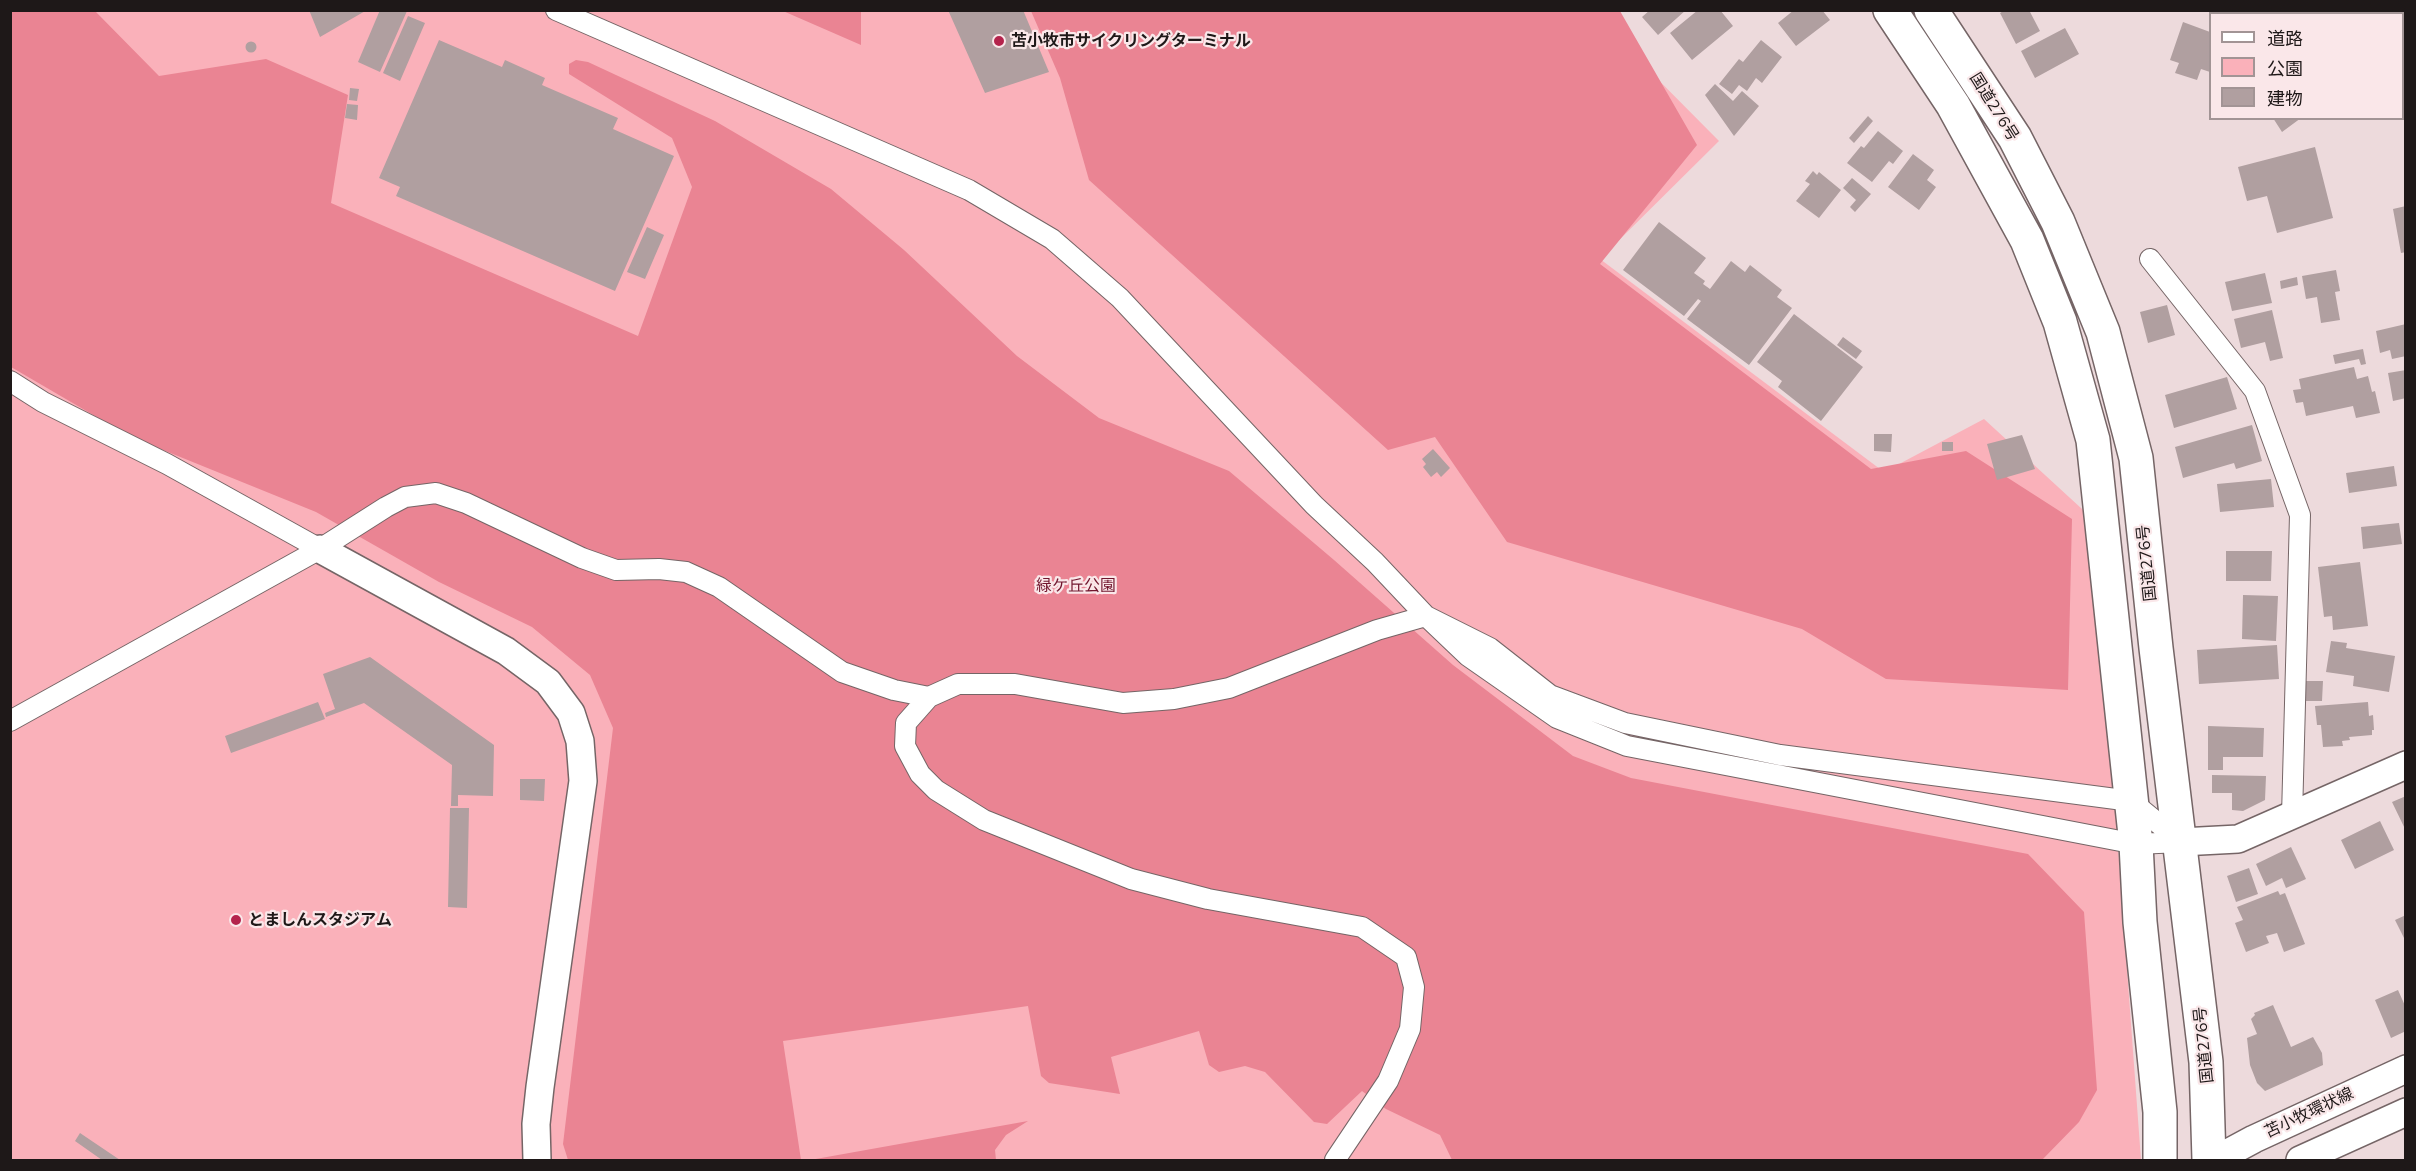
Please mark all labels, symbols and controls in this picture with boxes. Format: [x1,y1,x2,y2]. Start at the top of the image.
legend [2209,12,2404,120]
text: 道路 [2267,27,2303,50]
place label: 苫小牧市サイクリングターミナル [1011,31,1251,51]
marker: 苫小牧市サイクリングターミナル [992,34,1006,48]
text: 公園 [2267,57,2303,80]
street label: 国道276号 [1966,69,2022,145]
text: 建物 [2267,87,2303,110]
street label: 国道276号 [2133,524,2161,602]
park label: 緑ケ丘公園 [1036,576,1116,596]
place label: とましんスタジアム [248,910,392,930]
marker: とましんスタジアム [229,913,243,927]
street label: 国道276号 [2190,1006,2218,1084]
street label: 苫小牧環状線 [2261,1084,2357,1142]

